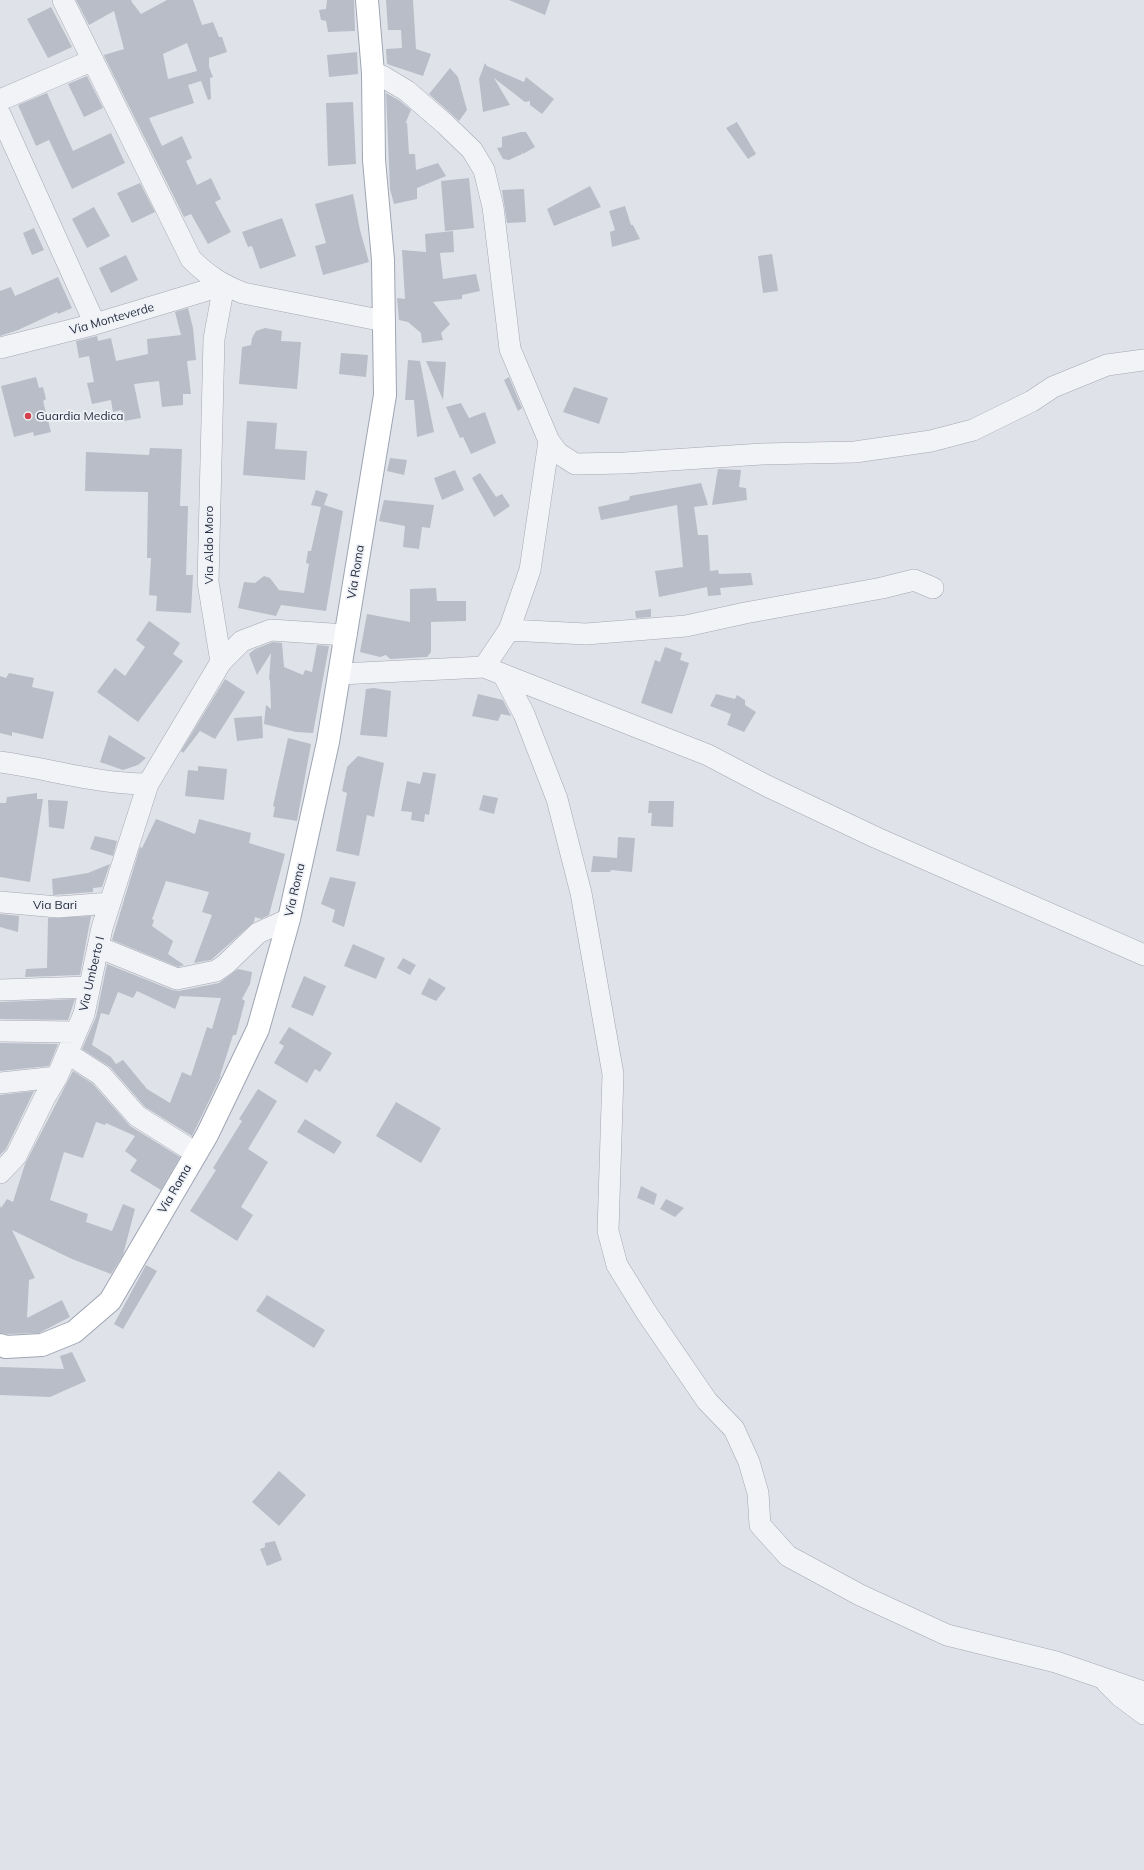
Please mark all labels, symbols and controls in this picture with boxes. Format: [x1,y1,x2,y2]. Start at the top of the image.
street label: Via Monteverde [68,300,156,338]
place label: Guardia Medica [36,409,124,423]
marker: Guardia Medica [23,411,33,421]
street label: Via Aldo Moro [202,506,216,584]
street label: Via Roma [345,544,367,600]
street label: Via Roma [282,862,308,918]
street label: Via Bari [33,898,77,912]
street label: Via Umberto I [76,935,108,1013]
street label: Via Roma [155,1162,195,1216]

